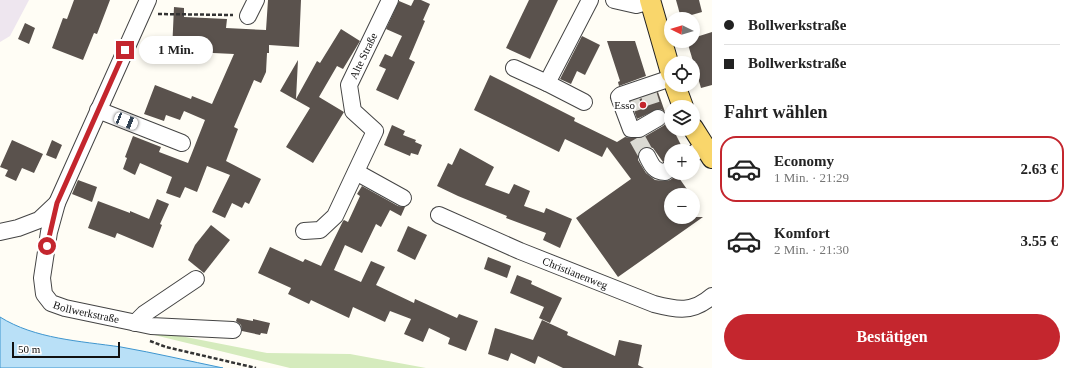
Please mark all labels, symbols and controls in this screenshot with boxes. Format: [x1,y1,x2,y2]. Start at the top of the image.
north arrow [664,12,700,48]
map controls [664,12,700,224]
text: Bollwerkstraße [748,17,846,33]
street label: Alte Straße [347,31,379,81]
callout: 1 Min. [139,36,213,64]
route end [116,41,134,59]
text: 1 Min. [158,42,194,57]
text: Bollwerkstraße [748,55,846,71]
button: locate [664,56,700,92]
place label: Esso [614,99,635,111]
marker: Esso [638,100,648,110]
button: layers [664,100,700,136]
text: Fahrt wählen [724,102,828,122]
car [113,111,139,131]
button: + [664,144,700,180]
icon: car [726,151,762,187]
text: Economy [774,153,834,169]
text: 2.63 € [1021,161,1058,177]
text: 1 Min. · 21:29 [774,170,849,185]
button: − [664,188,700,224]
icon: car [726,223,762,259]
text: Komfort [774,225,830,241]
text: 3.55 € [1021,233,1058,249]
route start [38,237,56,255]
text: 2 Min. · 21:30 [774,242,849,257]
street label: Christianenweg [541,255,610,291]
street label: Bollwerkstraße [52,298,120,325]
button: Bestätigen [724,314,1060,360]
scale bar [12,340,120,359]
text: 50 m [18,343,40,355]

